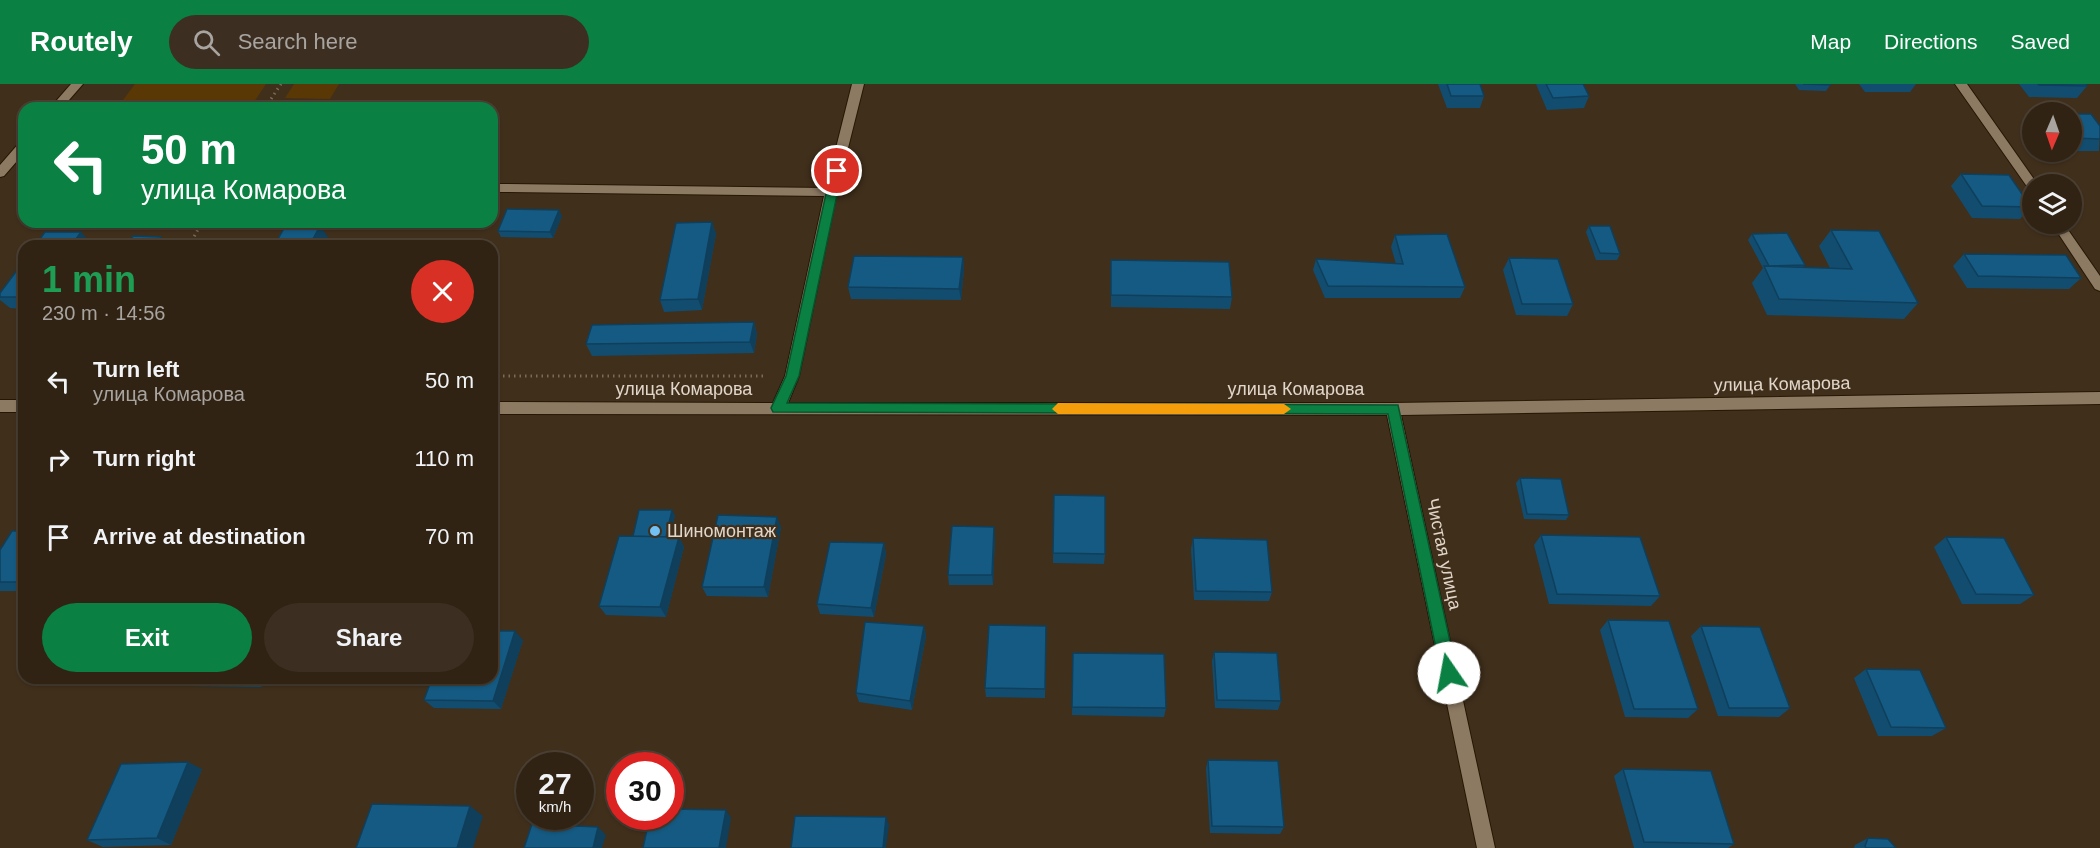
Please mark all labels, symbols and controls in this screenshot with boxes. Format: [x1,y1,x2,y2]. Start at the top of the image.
search box [169,15,589,69]
text: Routely [30,26,133,57]
icon: search [190,26,223,59]
text: Search here [238,29,358,54]
text: Map [1810,30,1851,53]
text: Directions [1884,30,1977,53]
text: Saved [2010,30,2070,53]
north arrow [2022,102,2082,162]
map controls [2022,102,2082,234]
icon: left [42,126,120,204]
text: 50 m [141,126,237,173]
pin [811,145,862,196]
icon: arrive [820,154,853,187]
button: layers [2022,174,2082,234]
text: улица Комарова [141,175,346,205]
text: 1 min [42,259,136,300]
button: close [411,260,474,323]
text: 230 m · 14:56 [42,302,165,324]
text: Turn left [93,357,179,382]
icon: left [42,365,75,398]
text: 50 m [425,368,474,393]
street label: улица Комарова [1713,373,1852,395]
street label: улица Комарова [616,379,753,399]
street label: улица Комарова [1228,379,1365,399]
text: улица Комарова [93,383,245,405]
icon: right [42,443,75,476]
text: Turn right [93,446,195,471]
text: 110 m [414,446,474,471]
street label: Чистая улица [1422,496,1466,612]
icon: arrive [42,521,75,554]
place label: Шиномонтаж [667,521,776,541]
text: Arrive at destination [93,524,306,549]
text: 70 m [425,524,474,549]
marker: Шиномонтаж [648,524,662,538]
button: Exit [42,603,252,672]
button: Share [264,603,474,672]
position arrow [1417,641,1481,705]
speed limit sign: 30 [606,752,684,830]
text: 27 [538,767,572,800]
text: km/h [539,798,571,815]

